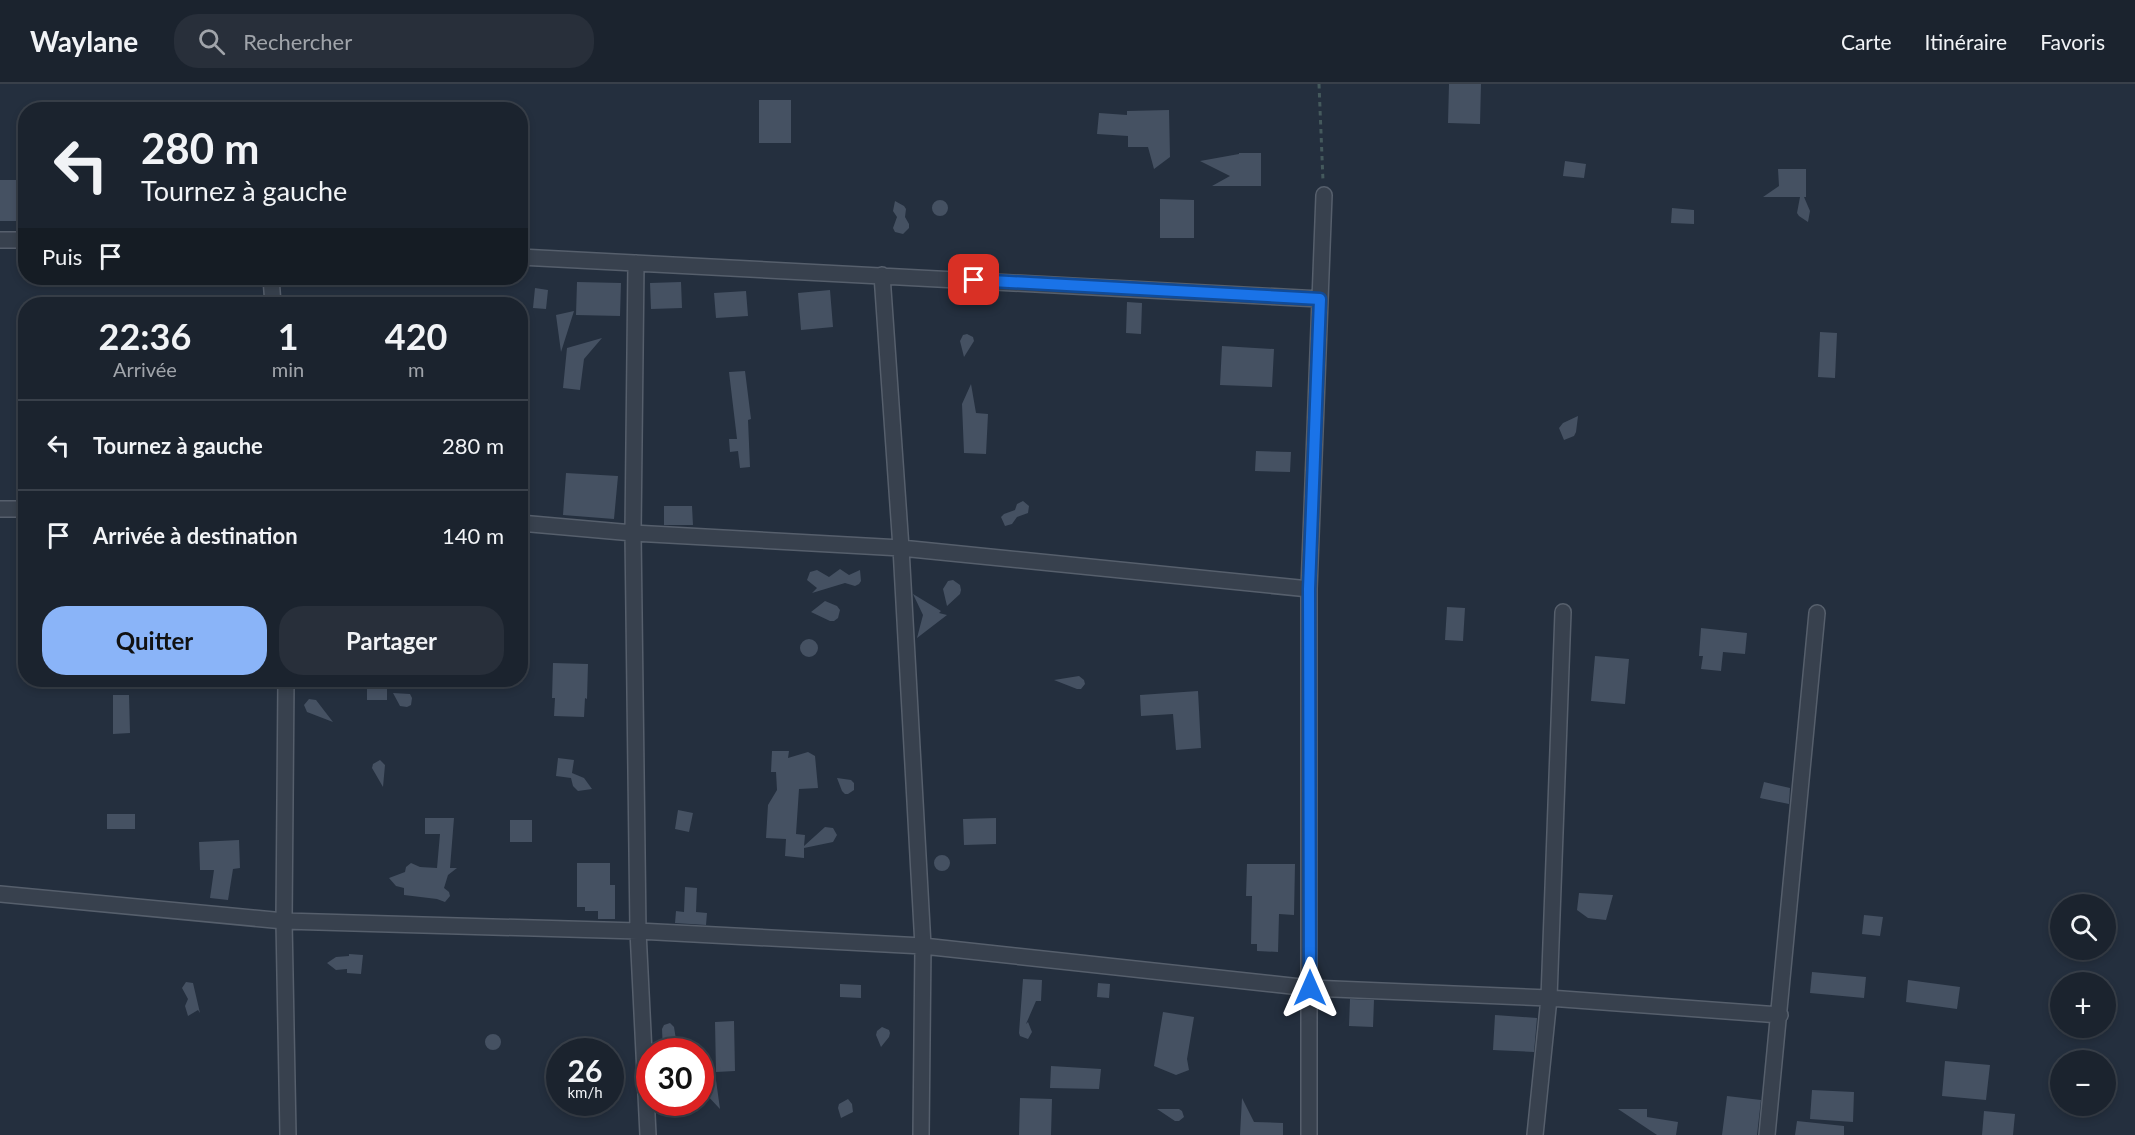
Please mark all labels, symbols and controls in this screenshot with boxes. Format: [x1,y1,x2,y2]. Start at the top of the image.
search box [174,14,594,68]
text: Waylane [30,24,138,58]
icon: search [195,25,228,58]
text: Rechercher [243,28,352,55]
text: Carte [1841,29,1892,54]
text: Itinéraire [1925,29,2007,54]
text: Favoris [2040,29,2105,54]
text: 280 m [141,123,259,173]
icon: left [42,126,120,204]
text: Tournez à gauche [141,174,347,207]
icon: arrive [94,240,127,273]
text: Puis [42,243,82,270]
pin [948,254,999,305]
icon: arrive [957,263,990,296]
text: 22:36 [99,314,191,358]
text: 1 [278,314,299,358]
text: 420 [385,314,447,358]
text: Arrivée [113,357,177,381]
text: min [272,357,304,381]
text: m [408,357,424,381]
icon: left [42,429,75,462]
text: Tournez à gauche [93,432,263,459]
text: 280 m [442,432,504,459]
icon: arrive [42,519,75,552]
text: Arrivée à destination [93,522,298,549]
text: 140 m [442,522,504,549]
button: Quitter [42,606,267,675]
button: Partager [279,606,504,675]
map controls [2050,894,2116,1116]
button: search [2050,894,2116,960]
position arrow [1278,956,1342,1020]
button: + [2050,972,2116,1038]
speed limit sign: 30 [636,1038,714,1116]
button: − [2050,1050,2116,1116]
text: 26 [568,1052,602,1088]
text: km/h [567,1083,603,1101]

